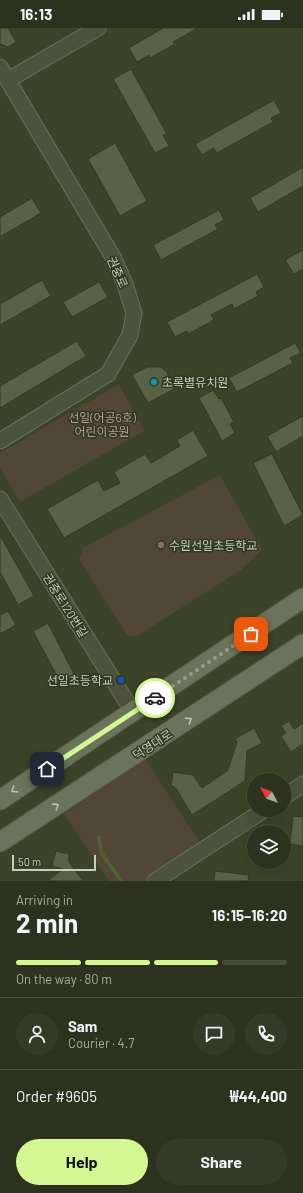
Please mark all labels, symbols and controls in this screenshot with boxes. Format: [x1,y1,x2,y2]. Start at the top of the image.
text: 16:13 [20,5,52,23]
street label: 권중로 [105,254,131,290]
place label: 초록별유치원 [162,375,228,389]
marker: 초록별유치원 [149,377,159,387]
park label: 선일(어공6호) 어린이공원 [68,410,137,438]
place label: 수원선일초등학교 [169,538,257,552]
marker: 수원선일초등학교 [156,540,166,550]
street label: 권중로120번길 [41,570,91,640]
pin [234,617,268,651]
icon: bag [240,623,262,645]
place label: 선일초등학교 [47,673,113,687]
marker: 선일초등학교 [116,675,126,685]
courier [135,678,175,718]
icon: car [144,687,166,709]
one-way arrow [184,718,191,725]
street label: 덕영대로 [130,726,174,762]
pin [30,752,64,786]
icon: home [36,758,58,780]
north arrow [247,773,291,817]
map controls [247,773,291,869]
one-way arrow [11,786,18,793]
one-way arrow [52,803,59,811]
button: layers [247,825,291,869]
scale bar [12,853,96,872]
text: 50 m [18,855,41,868]
text: Arriving in [16,892,73,908]
text: 16:15–16:20 [212,906,287,924]
text: 2 min [16,907,78,938]
text: On the way · 80 m [16,971,112,987]
button: person [16,1013,58,1055]
button: chat [193,1013,235,1055]
button: phone [245,1013,287,1055]
text: Sam [68,1017,97,1035]
text: Courier · 4.7 [68,1035,135,1051]
text: Order #9605 [16,1087,97,1105]
text: ₩44,400 [230,1087,287,1105]
button: Help [16,1139,148,1185]
button: Share [156,1139,287,1185]

